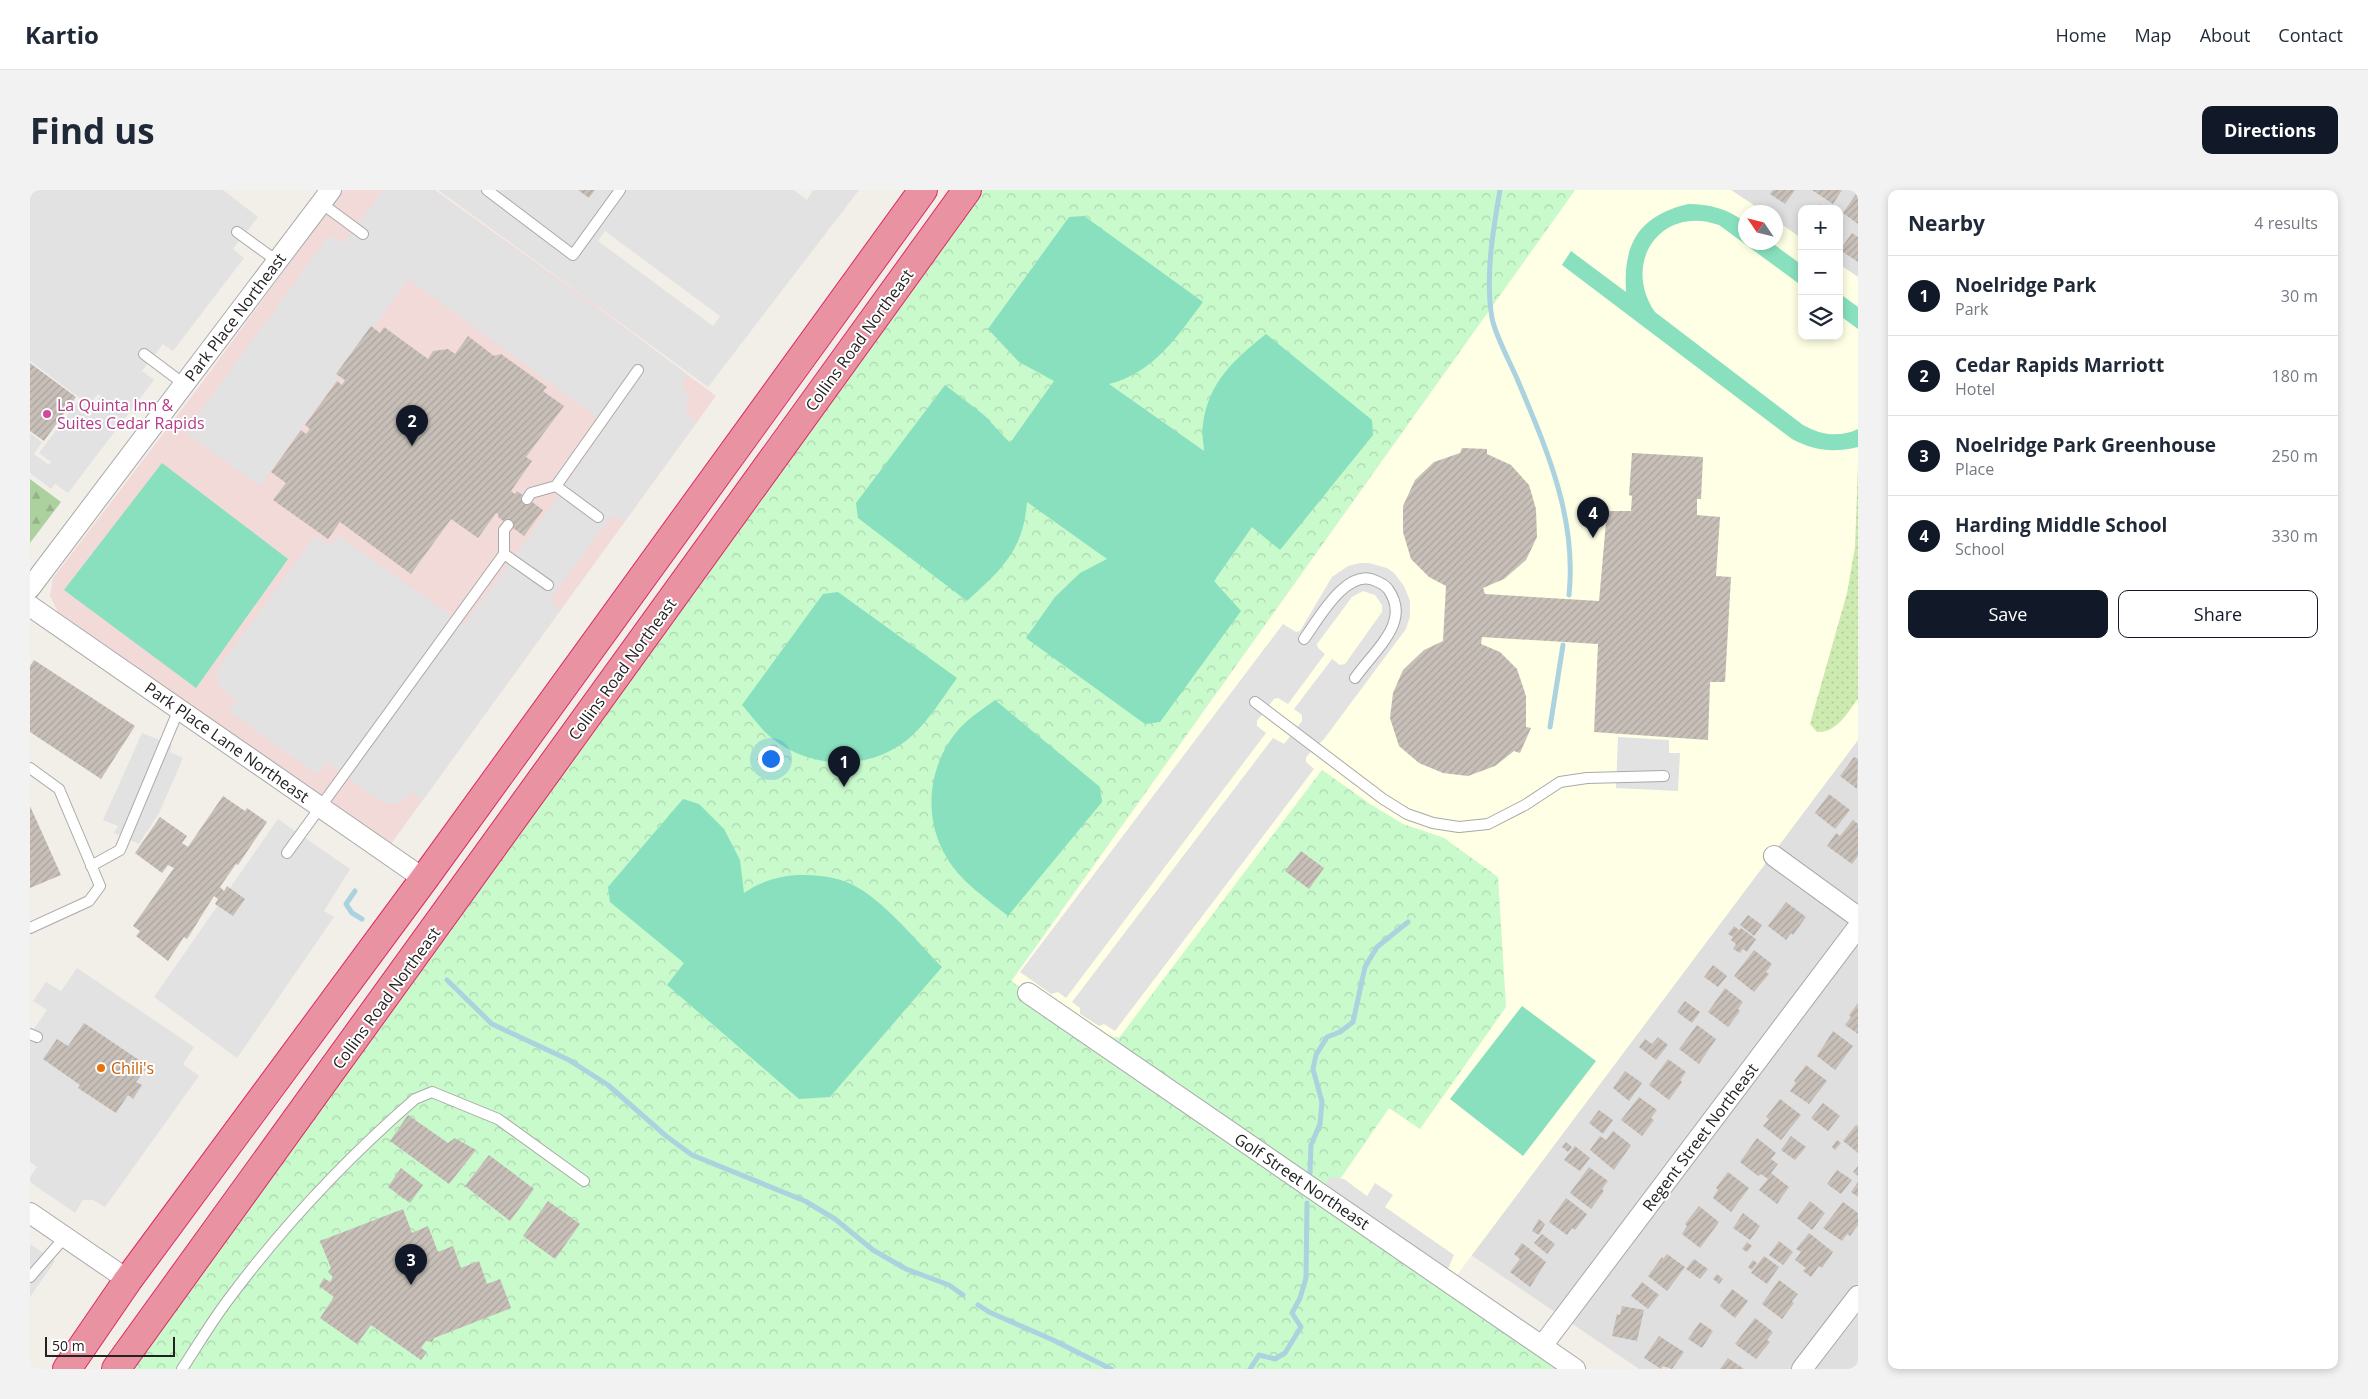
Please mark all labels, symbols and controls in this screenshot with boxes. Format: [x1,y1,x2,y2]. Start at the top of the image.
text: Kartio [25,18,99,51]
text: Home [2056,23,2106,47]
text: Map [2134,23,2172,47]
text: About [2200,23,2250,47]
text: Contact [2278,23,2343,47]
button: Directions [2202,106,2338,154]
text: Find us [30,107,155,154]
north arrow [1738,205,1783,250]
map controls [1798,205,1843,340]
button: + [1798,205,1843,250]
text: Nearby [1908,209,1985,237]
text: 4 results [2254,212,2318,234]
street label: Park Place Northeast [179,248,291,386]
button: − [1798,250,1843,295]
street label: Collins Road Northeast [800,264,918,416]
text: Noelridge Park [1955,272,2096,298]
text: 1 [1919,285,1929,307]
text: 30 m [2281,285,2318,307]
button: layers [1798,295,1843,340]
text: Park [1955,298,1988,320]
text: Cedar Rapids Marriott [1955,352,2164,378]
text: 2 [1919,365,1929,387]
text: 180 m [2272,365,2318,387]
text: Hotel [1955,378,1995,400]
place label: La Quinta Inn & Suites Cedar Rapids [57,394,205,434]
pin: 2 [396,405,428,446]
marker: La Quinta Inn & Suites Cedar Rapids [41,408,53,420]
text: Noelridge Park Greenhouse [1955,432,2216,458]
text: 3 [1919,445,1929,467]
text: 250 m [2272,445,2318,467]
text: Place [1955,458,1994,480]
pin: 4 [1577,497,1609,538]
text: Harding Middle School [1955,512,2167,538]
text: 4 [1919,525,1929,547]
text: 330 m [2272,525,2318,547]
text: School [1955,538,2005,560]
button: Save [1908,590,2108,638]
button: Share [2118,590,2318,638]
street label: Collins Road Northeast [563,593,681,745]
street label: Park Place Lane Northeast [140,677,314,807]
your location [758,746,784,772]
pin: 1 [828,746,860,787]
street label: Collins Road Northeast [327,922,445,1074]
place label: Chili's [111,1057,154,1079]
street label: Regent Street Northeast [1637,1058,1763,1215]
marker: Chili's [95,1062,107,1074]
street label: Golf Street Northeast [1230,1128,1374,1235]
pin: 3 [395,1244,427,1285]
scale bar [45,1334,175,1357]
text: 50 m [52,1336,85,1355]

